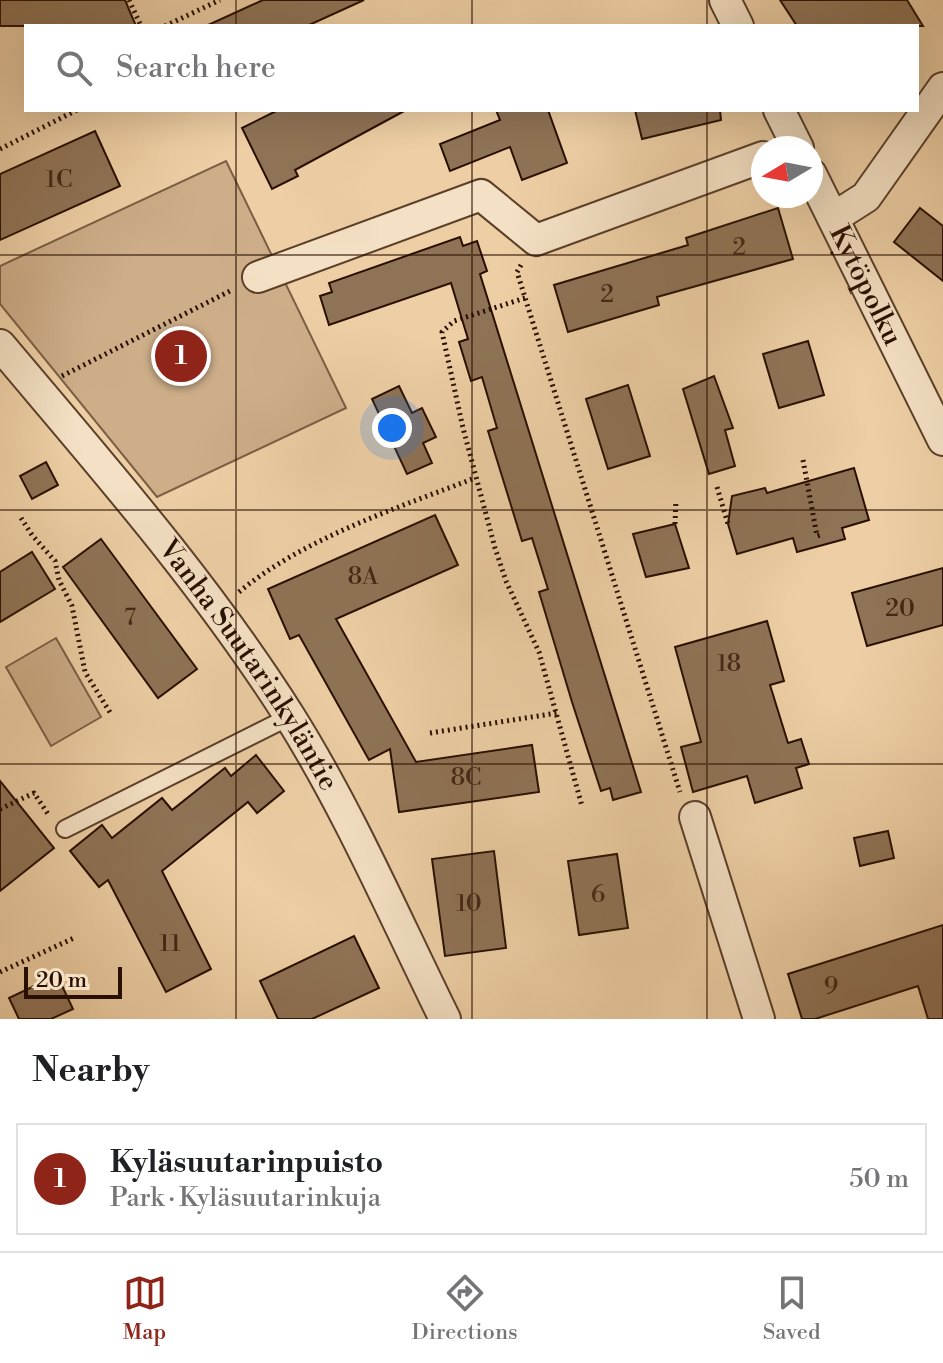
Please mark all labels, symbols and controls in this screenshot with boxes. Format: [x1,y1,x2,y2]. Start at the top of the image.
search box [24,24,919,112]
icon: search [52,46,96,90]
text: Search here [116,49,276,87]
north arrow [751,136,823,208]
house number: 1C [46,165,72,195]
street label: Kytöpolku [822,219,911,351]
house number: 2 [732,233,746,263]
house number: 2 [600,280,614,310]
pin: 1 [155,326,207,386]
your location [372,408,412,448]
street label: Vanha Suutarinkyläntie [151,531,347,797]
house number: 8A [347,562,379,592]
house number: 20 [885,594,915,624]
house number: 7 [124,603,136,633]
house number: 18 [717,649,741,679]
house number: 8C [450,763,482,793]
house number: 6 [591,880,605,910]
house number: 10 [456,889,482,919]
house number: 11 [159,929,181,959]
scale bar [24,963,122,999]
text: 20 m [36,967,87,994]
house number: 9 [824,972,838,1002]
text: Nearby [32,1050,150,1092]
text: Kyläsuutarinpuisto [110,1144,383,1182]
text: 1 [54,1163,66,1195]
text: 50 m [849,1163,909,1195]
text: Park · Kyläsuutarinkuja [110,1182,381,1214]
tab: Map [123,1271,167,1346]
tab: Directions [412,1271,518,1346]
tab: Saved [763,1271,820,1346]

